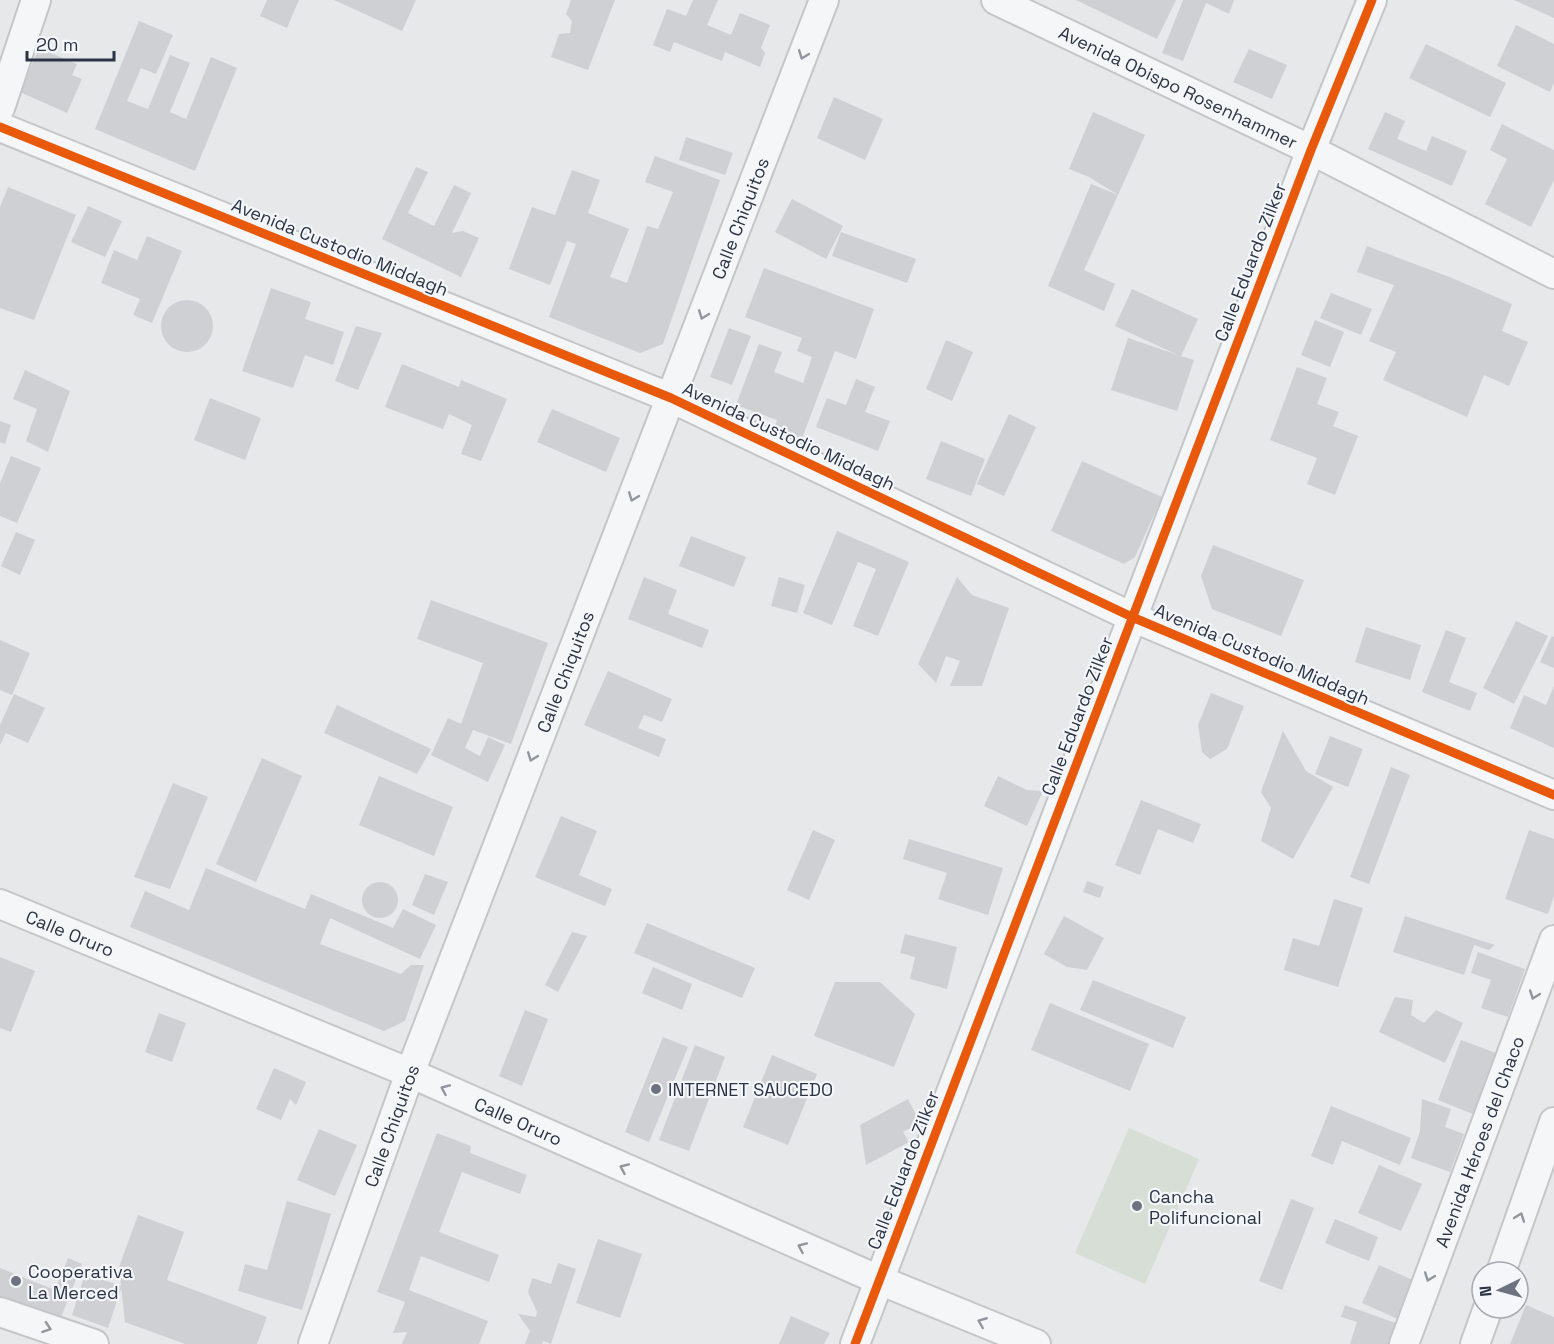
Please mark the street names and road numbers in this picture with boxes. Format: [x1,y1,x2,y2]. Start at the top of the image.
street label: Avenida Obispo Rosenhammer [1055,20,1302,154]
street label: Calle Chiquitos [706,154,774,282]
street label: Calle Eduardo Zilker [1209,179,1291,345]
street label: Avenida Custodio Middagh [228,193,452,301]
street label: Avenida Custodio Middagh [679,377,899,495]
street label: Avenida Custodio Middagh [1151,598,1373,710]
street label: Calle Chiquitos [531,607,599,736]
street label: Calle Eduardo Zilker [1036,633,1118,799]
street label: Calle Oruro [23,905,118,961]
street label: Avenida Héroes del Chaco [1429,1033,1529,1250]
street label: Calle Chiquitos [359,1061,424,1190]
street label: Calle Eduardo Zilker [862,1087,944,1253]
street label: Calle Oruro [471,1091,566,1150]

